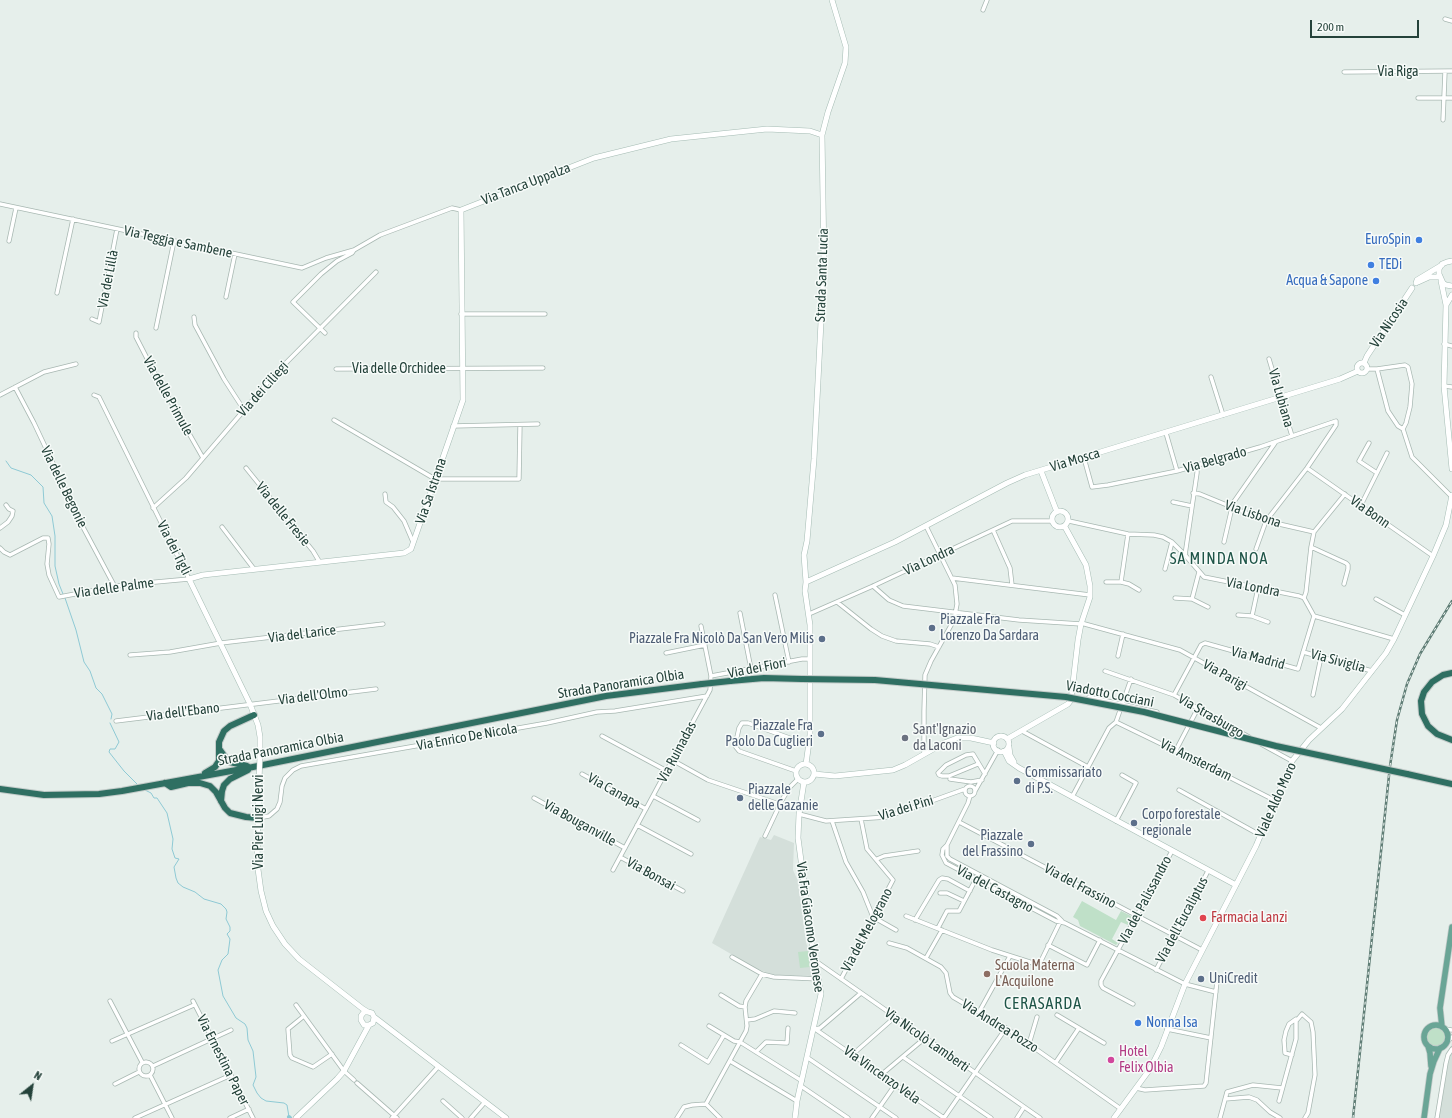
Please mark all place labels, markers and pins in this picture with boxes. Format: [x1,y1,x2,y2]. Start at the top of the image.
place label: EuroSpin [1365,232,1411,248]
marker: EuroSpin [1414,235,1424,245]
place label: TEDi [1379,257,1402,273]
marker: TEDi [1366,260,1376,270]
place label: Acqua & Sapone [1286,273,1368,289]
marker: Acqua & Sapone [1371,276,1381,286]
place label: Piazzale Fra Lorenzo Da Sardara [940,612,1039,644]
marker: Piazzale Fra Lorenzo Da Sardara [927,623,937,633]
place label: Piazzale Fra Nicolò Da San Vero Milis [629,631,814,647]
marker: Piazzale Fra Nicolò Da San Vero Milis [817,634,827,644]
place label: Piazzale Fra Paolo Da Cuglieri [725,718,813,750]
place label: Sant'Ignazio da Laconi [913,722,976,754]
marker: Piazzale Fra Paolo Da Cuglieri [816,729,826,739]
marker: Sant'Ignazio da Laconi [900,733,910,743]
place label: Commissariato di P.S. [1025,765,1102,798]
marker: Commissariato di P.S. [1012,776,1022,786]
place label: Piazzale delle Gazanie [748,782,818,814]
marker: Piazzale delle Gazanie [735,793,745,803]
place label: Corpo forestale regionale [1142,807,1220,840]
marker: Corpo forestale regionale [1129,818,1139,828]
place label: Piazzale del Frassino [962,828,1023,860]
marker: Piazzale del Frassino [1026,839,1036,849]
place label: Farmacia Lanzi [1211,910,1287,926]
marker: Farmacia Lanzi [1198,913,1208,923]
place label: Scuola Materna L'Acquilone [995,958,1075,990]
marker: Scuola Materna L'Acquilone [982,969,992,979]
place label: UniCredit [1209,971,1258,987]
marker: UniCredit [1196,974,1206,984]
place label: Nonna Isa [1146,1015,1198,1031]
marker: Nonna Isa [1133,1018,1143,1028]
place label: Hotel Felix Olbia [1119,1044,1173,1076]
marker: Hotel Felix Olbia [1106,1055,1116,1065]

